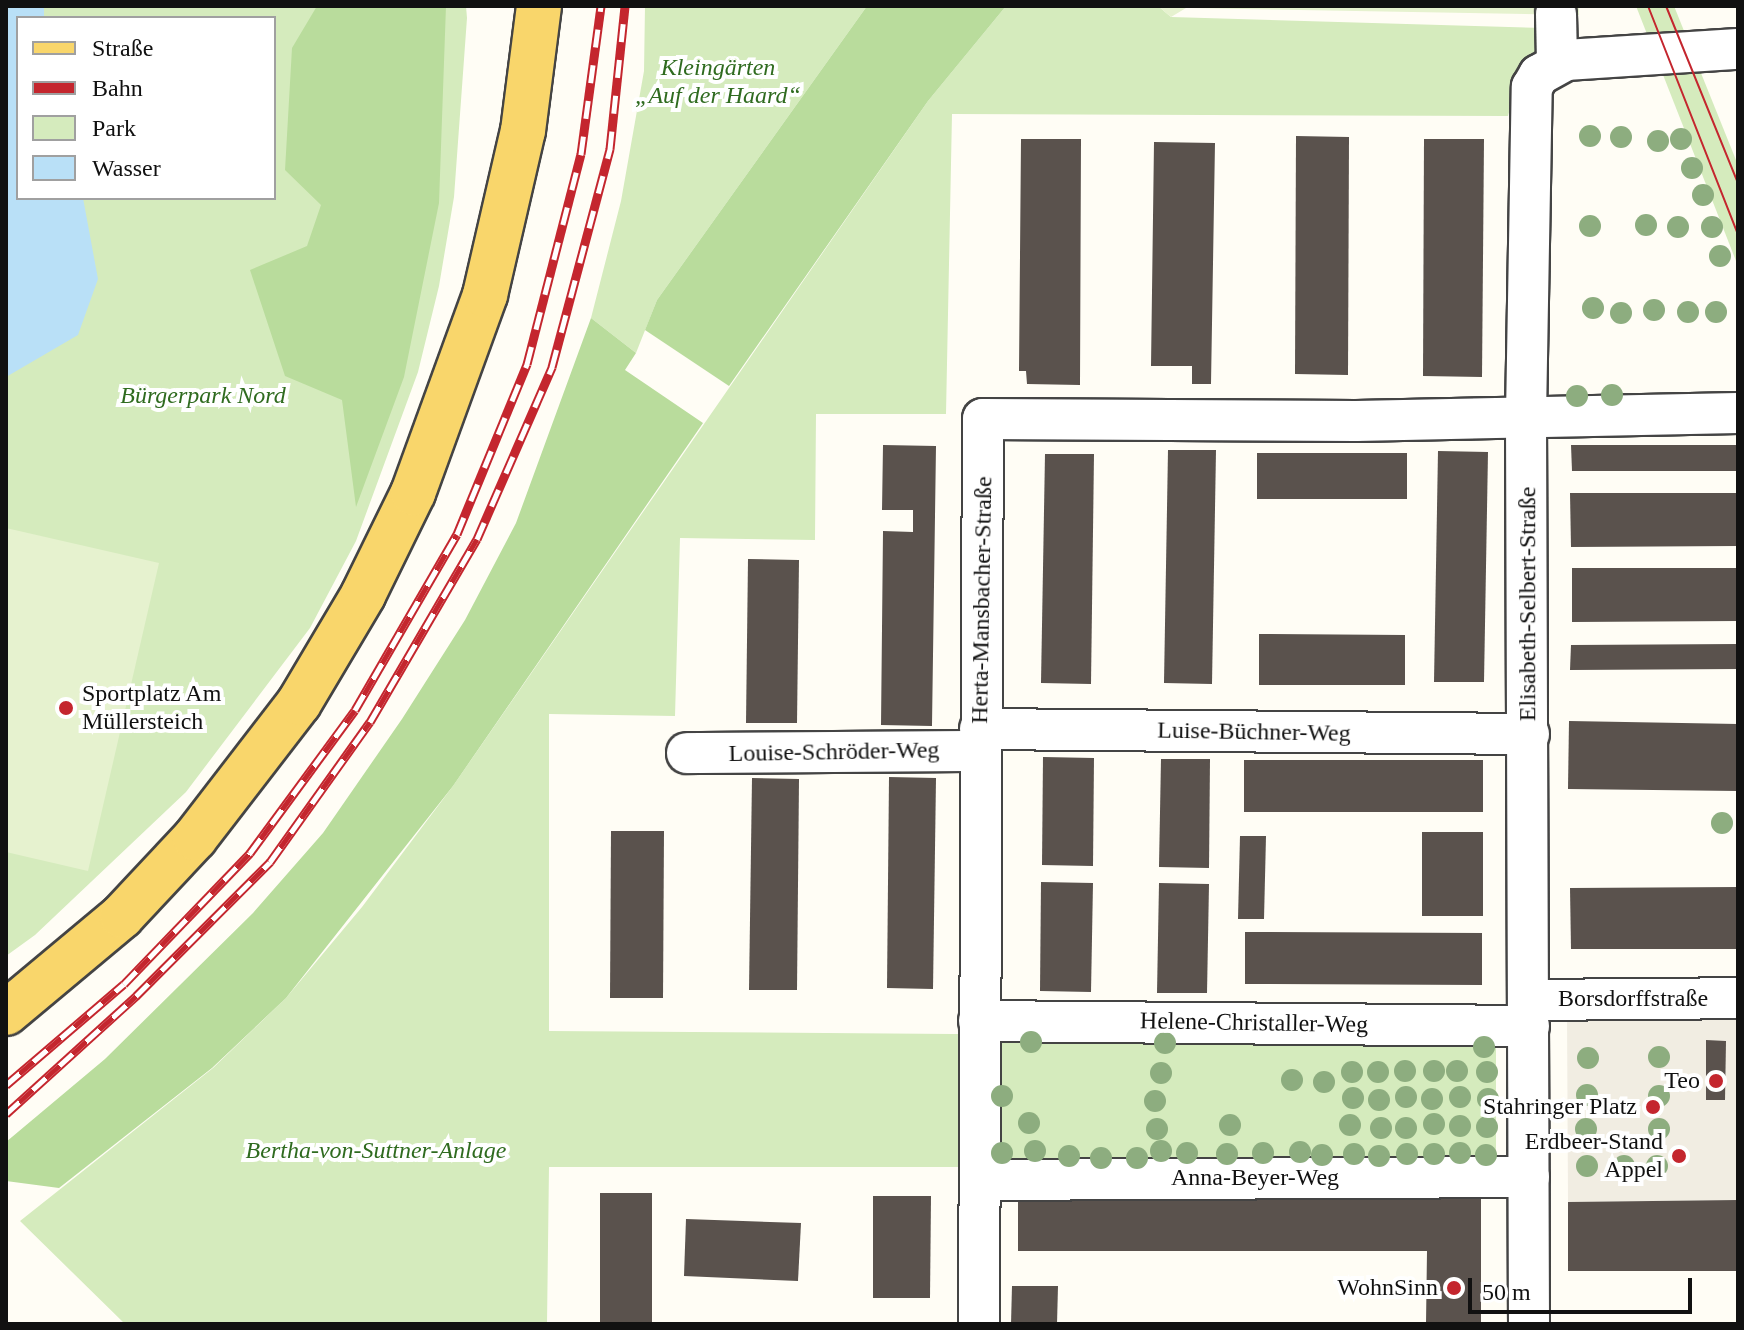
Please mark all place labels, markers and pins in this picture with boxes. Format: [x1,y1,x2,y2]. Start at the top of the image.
place label: Sportplatz Am Müllersteich [82,680,223,736]
marker: Sportplatz Am Müllersteich [57,699,75,717]
place label: Teo [1664,1067,1700,1095]
marker: Teo [1707,1072,1725,1090]
place label: Stahringer Platz [1483,1093,1637,1121]
marker: Stahringer Platz [1644,1098,1662,1116]
place label: Erdbeer-Stand Appel [1525,1128,1663,1184]
marker: Erdbeer-Stand Appel [1670,1147,1688,1165]
place label: WohnSinn [1337,1274,1438,1302]
marker: WohnSinn [1445,1279,1463,1297]

